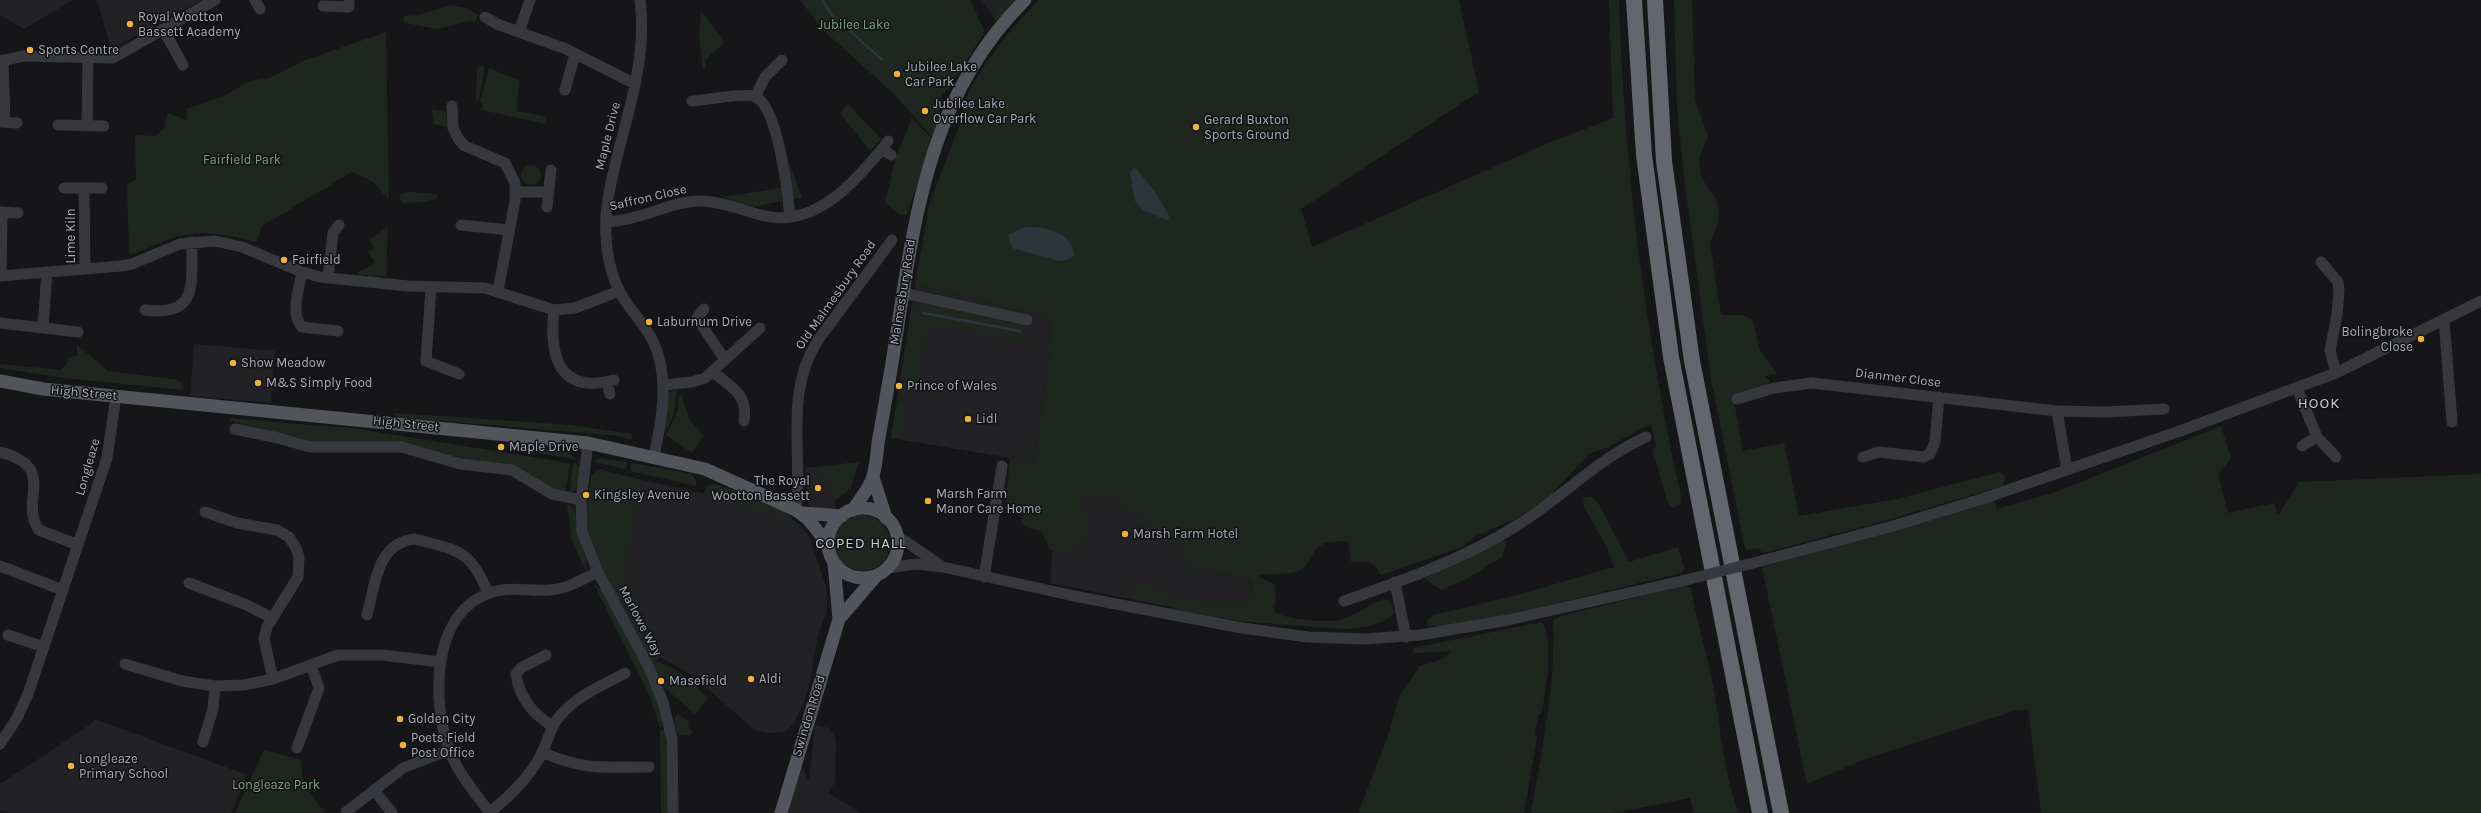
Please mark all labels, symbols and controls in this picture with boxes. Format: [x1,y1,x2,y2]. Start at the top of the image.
place label: Royal Wootton Bassett Academy [138,9,240,40]
park label: Jubilee Lake [818,17,890,33]
marker: Royal Wootton Bassett Academy [125,19,135,29]
place label: Sports Centre [38,42,119,58]
marker: Sports Centre [25,45,35,55]
place label: Jubilee Lake Car Park [905,59,977,90]
marker: Jubilee Lake Car Park [892,69,902,79]
place label: Jubilee Lake Overflow Car Park [933,96,1036,127]
street label: Maple Drive [592,100,624,172]
marker: Jubilee Lake Overflow Car Park [920,106,930,116]
place label: Gerard Buxton Sports Ground [1204,112,1290,143]
marker: Gerard Buxton Sports Ground [1191,122,1201,132]
park label: Fairfield Park [203,152,281,168]
street label: Saffron Close [608,182,688,214]
street label: Lime Kiln [63,208,79,264]
street label: Old Malmesbury Road [792,237,880,353]
street label: Malmesbury Road [887,238,919,346]
place label: Fairfield [292,252,341,268]
marker: Fairfield [279,255,289,265]
place label: Laburnum Drive [657,314,752,330]
marker: Laburnum Drive [644,317,654,327]
place label: Bolingbroke Close [2342,324,2413,355]
marker: Bolingbroke Close [2416,334,2426,344]
place label: Show Meadow [241,355,325,371]
marker: Show Meadow [228,358,238,368]
street label: Dianmer Close [1854,365,1942,391]
place label: M&S Simply Food [266,375,372,391]
marker: M&S Simply Food [253,378,263,388]
place label: Prince of Wales [907,378,997,394]
marker: Prince of Wales [894,381,904,391]
street label: High Street [50,382,118,404]
district label: HOOK [2298,395,2340,413]
place label: Lidl [976,411,997,427]
street label: High Street [372,413,440,435]
marker: Lidl [963,414,973,424]
street label: Longleaze [72,437,104,497]
place label: Maple Drive [509,439,579,455]
marker: Maple Drive [496,442,506,452]
place label: The Royal Wootton Bassett [711,473,810,504]
marker: The Royal Wootton Bassett [813,483,823,493]
place label: Marsh Farm Manor Care Home [936,486,1041,517]
place label: Kingsley Avenue [594,487,690,503]
marker: Kingsley Avenue [581,490,591,500]
marker: Marsh Farm Manor Care Home [923,496,933,506]
place label: Marsh Farm Hotel [1133,526,1238,542]
marker: Marsh Farm Hotel [1120,529,1130,539]
district label: COPED HALL [815,535,907,553]
street label: Marlowe Way [615,583,665,659]
place label: Aldi [759,671,782,687]
place label: Masefield [669,673,727,689]
street label: Swindon Road [789,673,829,759]
marker: Aldi [746,674,756,684]
marker: Masefield [656,676,666,686]
place label: Golden City [408,711,475,727]
marker: Golden City [395,714,405,724]
place label: Poets Field Post Office [411,730,475,761]
marker: Poets Field Post Office [398,740,408,750]
place label: Longleaze Primary School [79,751,168,782]
marker: Longleaze Primary School [66,761,76,771]
park label: Longleaze Park [232,777,320,793]

